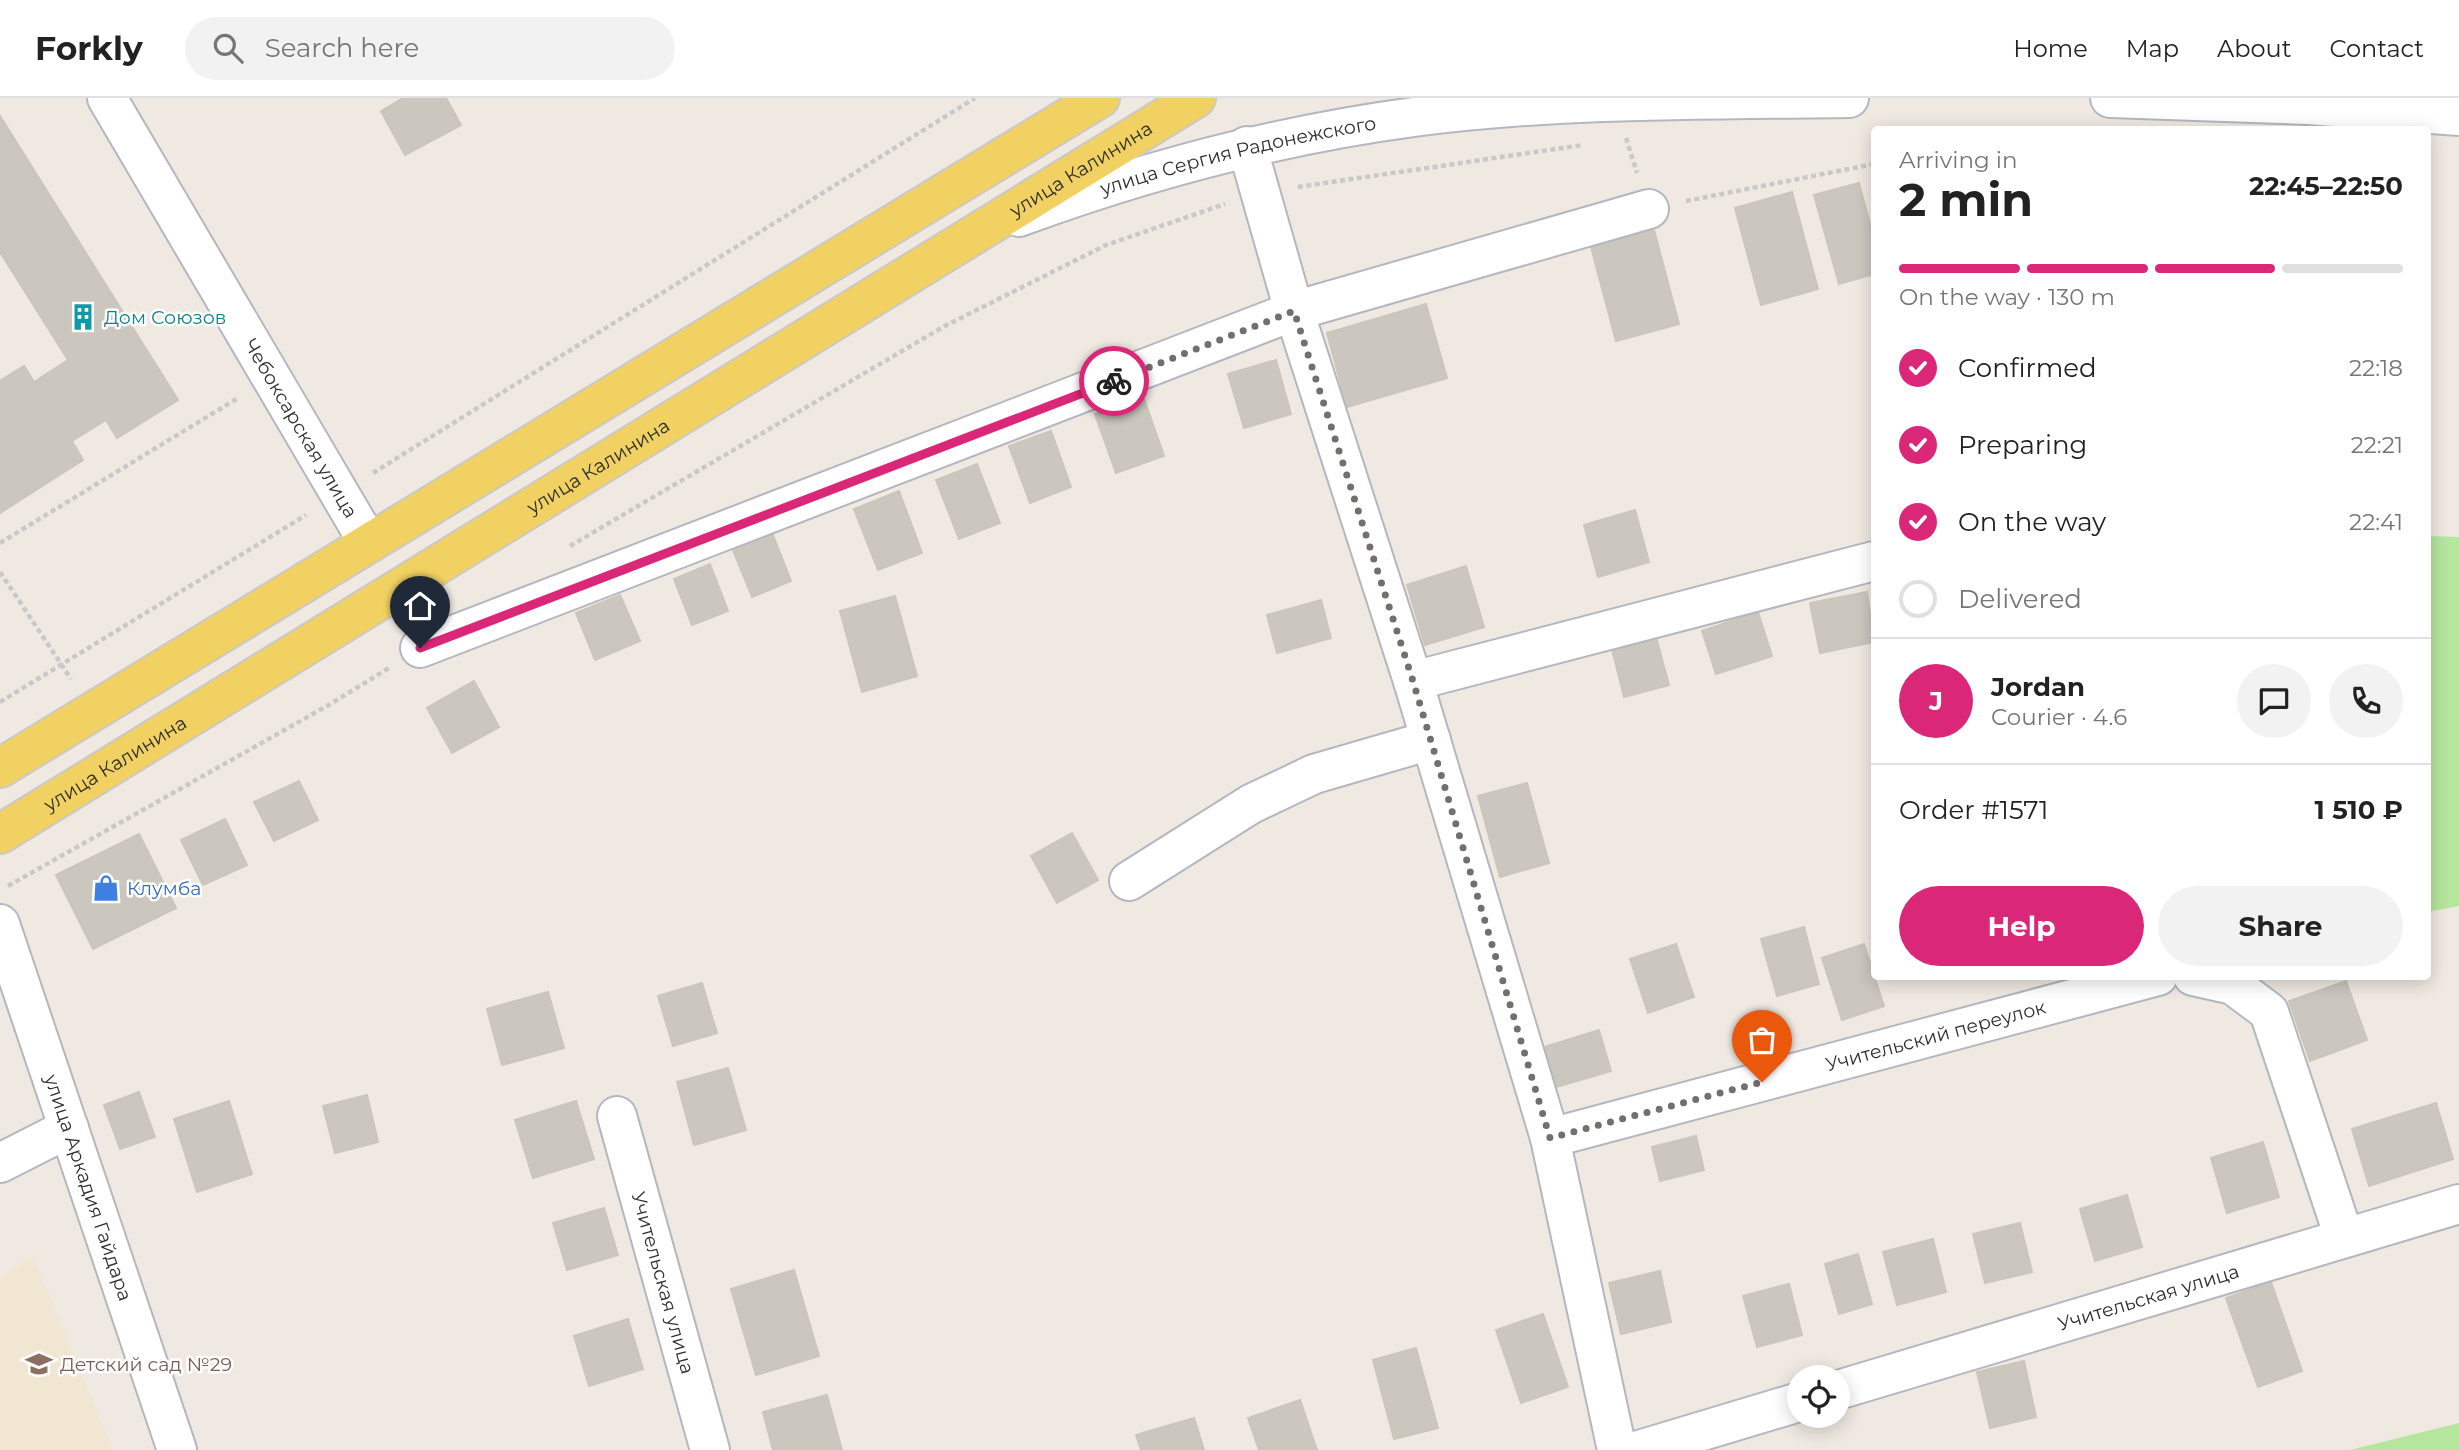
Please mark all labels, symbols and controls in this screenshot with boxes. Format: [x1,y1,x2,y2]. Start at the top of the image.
search box [185,17,675,80]
text: Forkly [35,28,143,68]
icon: search [209,29,247,67]
text: Search here [265,32,419,64]
text: Home [2013,34,2088,63]
text: Map [2126,34,2179,63]
text: About [2217,34,2291,63]
text: Contact [2329,34,2424,63]
street label: улица Сергия Радонежского [1096,112,1378,201]
street label: улица Калинина [1005,117,1157,222]
text: Arriving in [1899,146,2018,174]
text: 22:45–22:50 [2249,170,2403,202]
text: 2 min [1899,171,2033,228]
text: On the way · 130 m [1899,283,2115,311]
building icon: Дом Союзов [68,302,98,332]
place label: Дом Союзов [104,306,226,329]
street label: Чебоксарская улица [239,335,362,522]
courier [1079,346,1149,416]
icon: check [1899,349,1937,387]
text: Confirmed [1958,352,2097,384]
text: 22:18 [2349,354,2403,382]
icon: bike [1095,362,1133,400]
street label: улица Калинина [522,414,674,520]
icon: check [1899,426,1937,464]
text: Preparing [1958,429,2087,461]
text: 22:21 [2351,431,2403,459]
icon: check [1899,503,1937,541]
text: On the way [1958,506,2106,538]
text: 22:41 [2349,508,2403,536]
pin [390,576,450,648]
text: Delivered [1958,583,2082,615]
icon: home [401,587,439,625]
button: chat [2237,664,2311,738]
button: phone [2329,664,2403,738]
text: Jordan [1991,671,2085,703]
text: J [1929,685,1943,717]
text: Courier · 4.6 [1991,703,2127,731]
street label: улица Калинина [39,711,191,817]
text: Order #1571 [1899,794,2048,826]
text: 1 510 ₽ [2315,794,2403,826]
shop icon: Клумба [91,873,121,903]
place label: Клумба [127,877,201,900]
button: Help [1899,886,2144,966]
button: Share [2158,886,2403,966]
street label: Учительский переулок [1823,995,2048,1076]
pin [1732,1010,1792,1082]
icon: bag [1743,1021,1781,1059]
street label: улица Аркадия Гайдара [39,1071,137,1304]
street label: Учительская улица [627,1189,699,1376]
street label: Учительская улица [2055,1260,2242,1336]
school or university icon: Детский сад №29 [24,1349,54,1379]
place label: Детский сад №29 [60,1353,232,1376]
map controls [1787,1365,1850,1428]
button: locate [1787,1365,1850,1428]

